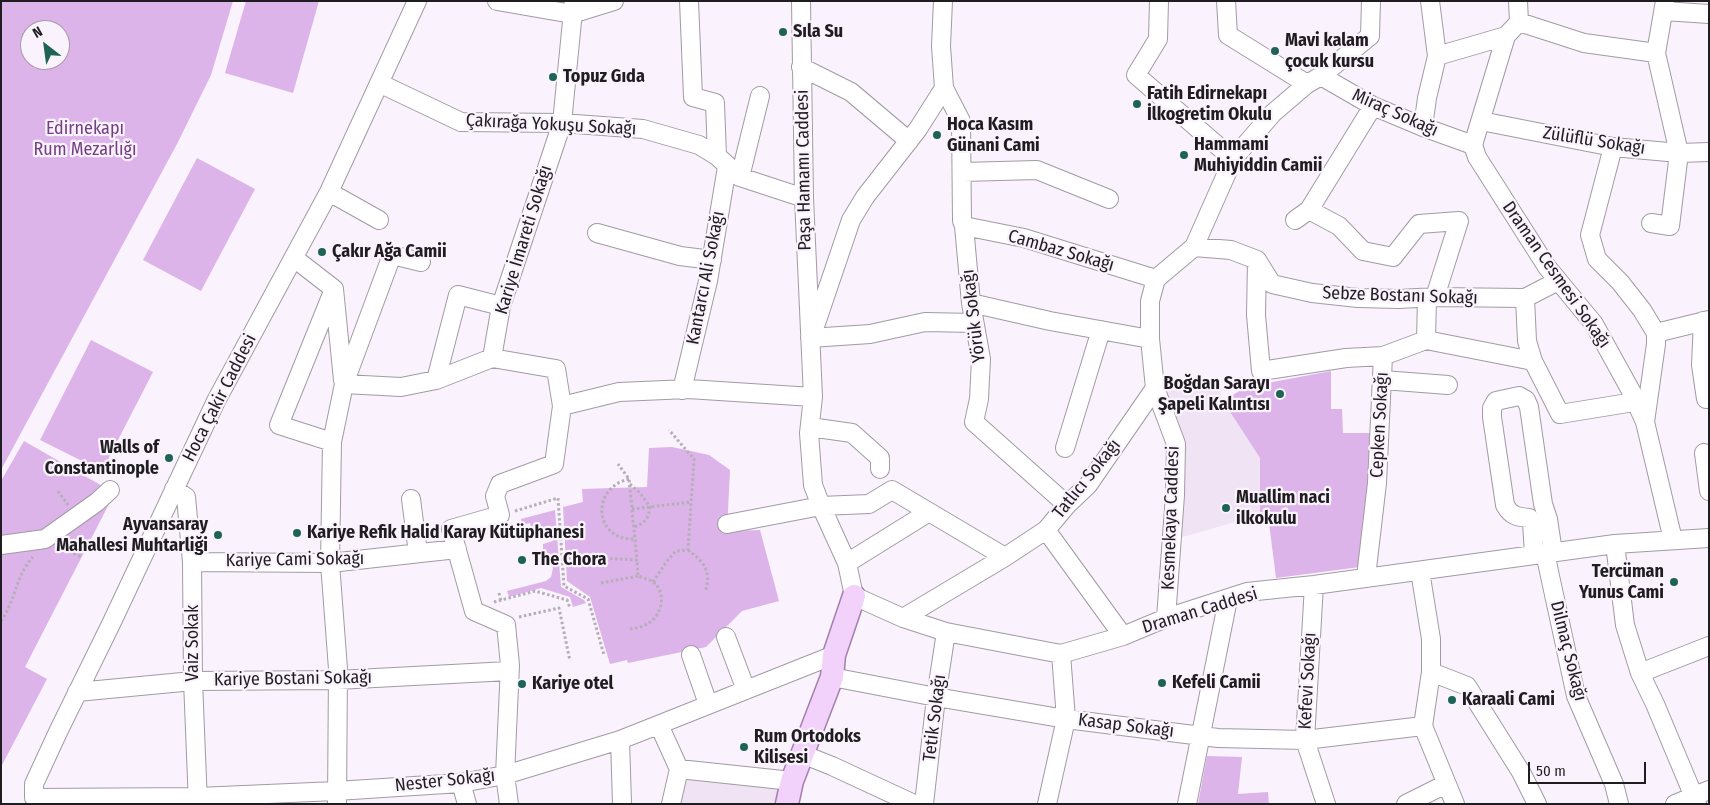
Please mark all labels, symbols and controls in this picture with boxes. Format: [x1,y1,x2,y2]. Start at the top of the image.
north arrow [20,20,70,70]
place label: Sıla Su [793,21,843,43]
text: N [30,23,46,42]
marker: Sıla Su [777,26,789,38]
place label: Mavi kalam çocuk kursu [1285,30,1374,72]
marker: Mavi kalam çocuk kursu [1269,45,1281,57]
place label: Topuz Gıda [563,66,645,88]
marker: Topuz Gıda [547,71,559,83]
place label: Fatih Edirnekapı İlkogretim Okulu [1147,83,1272,126]
street label: Miraç Sokağı [1349,84,1441,142]
street label: Paşa Hamamı Caddesi [792,89,816,251]
marker: Fatih Edirnekapı İlkogretim Okulu [1131,98,1143,110]
street label: Çakırağa Yokuşu Sokağı [465,110,637,140]
place label: Hoca Kasım Günani Cami [947,114,1040,156]
park label: Edirnekapı Rum Mezarlığı [33,118,137,160]
street label: Zülüflü Sokağı [1541,122,1647,160]
marker: Hoca Kasım Günani Cami [931,129,943,141]
place label: Hammami Muhiyiddin Camii [1194,134,1322,176]
marker: Hammami Muhiyiddin Camii [1178,149,1190,161]
street label: Kariye İmareti Sokağı [491,163,557,317]
street label: Draman Cesmesi Sokağı [1497,198,1615,352]
street label: Kantarcı Ali Sokağı [682,209,730,347]
street label: Cambaz Sokağı [1005,226,1117,276]
place label: Çakır Ağa Camii [332,241,447,263]
marker: Çakır Ağa Camii [316,246,328,258]
street label: Yörük Sokağı [958,268,990,364]
street label: Sebze Bostanı Sokağı [1322,282,1478,310]
street label: Hoca Çakir Caddesi [179,331,261,465]
street label: Cepken Sokağı [1366,371,1394,479]
place label: Boğdan Sarayı Şapeli Kalıntısı [1158,373,1270,416]
marker: Boğdan Sarayı Şapeli Kalıntısı [1274,388,1286,400]
street label: Tatlıcı Sokağı [1048,435,1126,523]
place label: Walls of Constantinople [45,437,159,479]
street label: Kesmekaya Caddesi [1158,446,1184,590]
marker: Walls of Constantinople [163,452,175,464]
place label: Muallim naci ilkokulu [1236,487,1330,530]
marker: Muallim naci ilkokulu [1220,502,1232,514]
place label: Ayvansaray Mahallesi Muhtarliği [56,514,208,556]
place label: Kariye Refik Halid Karay Kütüphanesi [307,522,584,544]
marker: Kariye Refik Halid Karay Kütüphanesi [291,527,303,539]
marker: Ayvansaray Mahallesi Muhtarliği [212,529,224,541]
street label: Kariye Cami Sokağı [225,548,365,572]
place label: The Chora [532,549,606,571]
marker: The Chora [516,554,528,566]
place label: Tercüman Yunus Cami [1579,561,1664,604]
marker: Tercüman Yunus Cami [1668,576,1680,588]
street label: Draman Caddesi [1140,583,1260,639]
street label: Dilmaç Sokağı [1545,599,1591,703]
street label: Vaiz Sokak [182,605,204,681]
street label: Kefevi Sokağı [1295,632,1321,730]
street label: Kariye Bostani Sokağı [214,667,372,691]
place label: Kefeli Camii [1172,672,1261,694]
place label: Kariye otel [532,673,613,695]
street label: Tetik Sokağı [919,673,951,763]
marker: Kefeli Camii [1156,677,1168,689]
marker: Kariye otel [516,678,528,690]
place label: Karaali Cami [1462,689,1555,711]
marker: Karaali Cami [1446,694,1458,706]
street label: Kasap Sokağı [1077,709,1175,743]
place label: Rum Ortodoks Kilisesi [754,726,861,769]
marker: Rum Ortodoks Kilisesi [738,741,750,753]
scale bar [1530,752,1648,784]
text: 50 m [1536,762,1566,780]
street label: Nester Sokağı [394,765,496,797]

